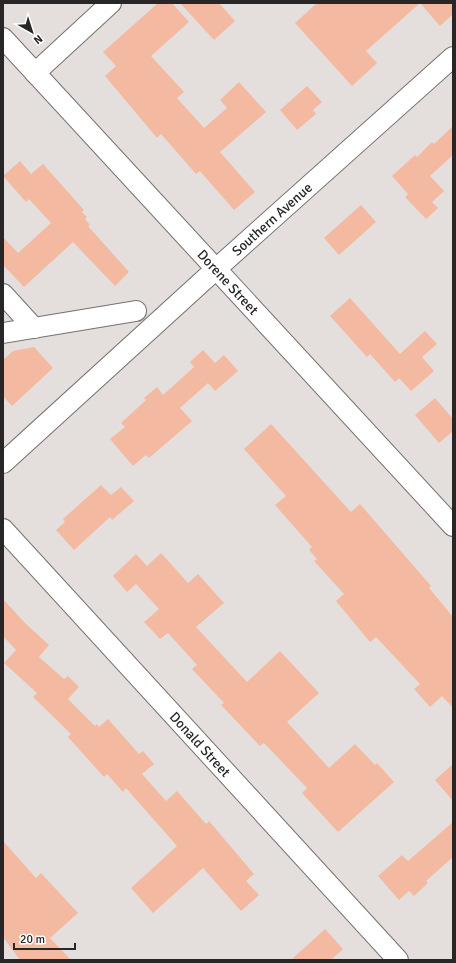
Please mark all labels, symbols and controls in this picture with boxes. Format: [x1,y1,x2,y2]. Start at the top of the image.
north arrow [12,12,52,52]
text: N [31,32,45,47]
street label: Southern Avenue [228,179,315,259]
street label: Dorene Street [194,246,262,318]
street label: Donald Street [166,708,234,780]
scale bar [14,925,75,951]
text: 20 m [20,932,45,947]

